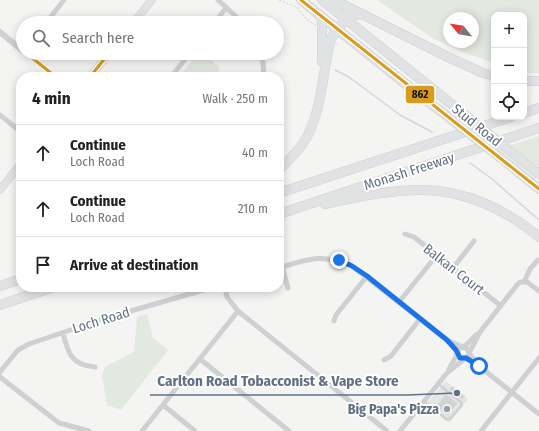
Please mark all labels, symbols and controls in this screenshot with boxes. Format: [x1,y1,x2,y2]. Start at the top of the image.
north arrow [443,12,479,48]
map controls [491,12,527,120]
button: + [491,12,527,48]
search box [16,16,284,60]
icon: search [30,27,52,49]
text: Search here [62,29,134,47]
button: − [491,48,527,84]
button: locate [491,84,527,120]
line badge: 862 [405,85,435,104]
text: 4 min [32,88,71,109]
text: 862 [412,88,428,101]
text: Walk · 250 m [203,91,268,106]
street label: Stud Road [449,100,505,150]
text: Continue [70,136,126,154]
icon: ahead [32,142,54,164]
text: 40 m [242,145,268,160]
street label: Monash Freeway [362,149,457,194]
text: Loch Road [70,154,125,169]
text: Continue [70,192,126,210]
icon: ahead [32,198,54,220]
text: 210 m [238,201,268,216]
text: Loch Road [70,210,125,225]
street label: Balkan Court [420,240,488,299]
route end [330,251,348,269]
icon: arrive [32,254,54,276]
text: Arrive at destination [70,256,198,274]
street label: Loch Road [70,304,132,337]
route start [470,357,488,375]
callout: Carlton Road Tobacconist & Vape Store [150,368,407,395]
text: Carlton Road Tobacconist & Vape Store [157,372,399,390]
place label: Big Papa's Pizza [348,401,439,418]
marker: Big Papa's Pizza [442,404,452,414]

